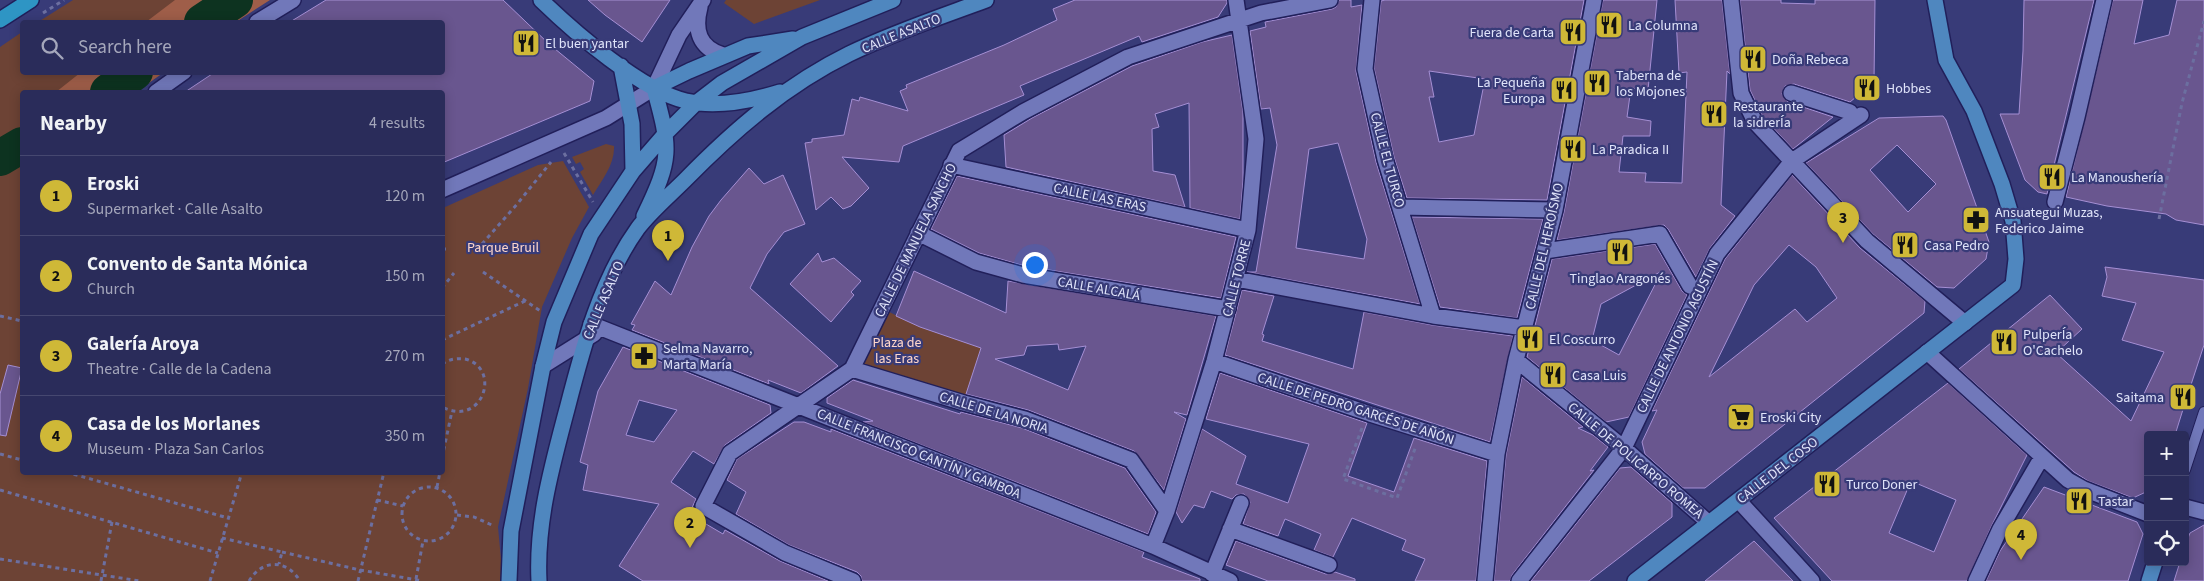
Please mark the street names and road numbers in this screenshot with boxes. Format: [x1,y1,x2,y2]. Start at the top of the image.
street label: CALLE ASALTO [859,9,944,59]
street label: CALLE EL TURCO [1365,110,1409,210]
street label: CALLE DE MANUELA SANCHO [870,160,962,321]
street label: CALLE LAS ERAS [1052,178,1148,218]
street label: CALLE DEL HEROÍSMO [1521,181,1569,312]
street label: CALLE TORRE [1218,237,1256,319]
street label: CALLE DE ANTONIO AGUSTÍN [1632,256,1724,417]
street label: CALLE ASALTO [578,258,629,343]
street label: CALLE ALCALÁ [1056,272,1142,306]
street label: CALLE DE PEDRO GARCÉS DE AÑÓN [1255,368,1457,450]
street label: CALLE DE LA NORIA [937,387,1051,439]
street label: CALLE DE POLICARPO ROMEA [1563,398,1708,524]
street label: CALLE FRANCISCO CANTÍN Y GAMBOA [814,404,1024,504]
street label: CALLE DEL COSO [1733,433,1823,509]

